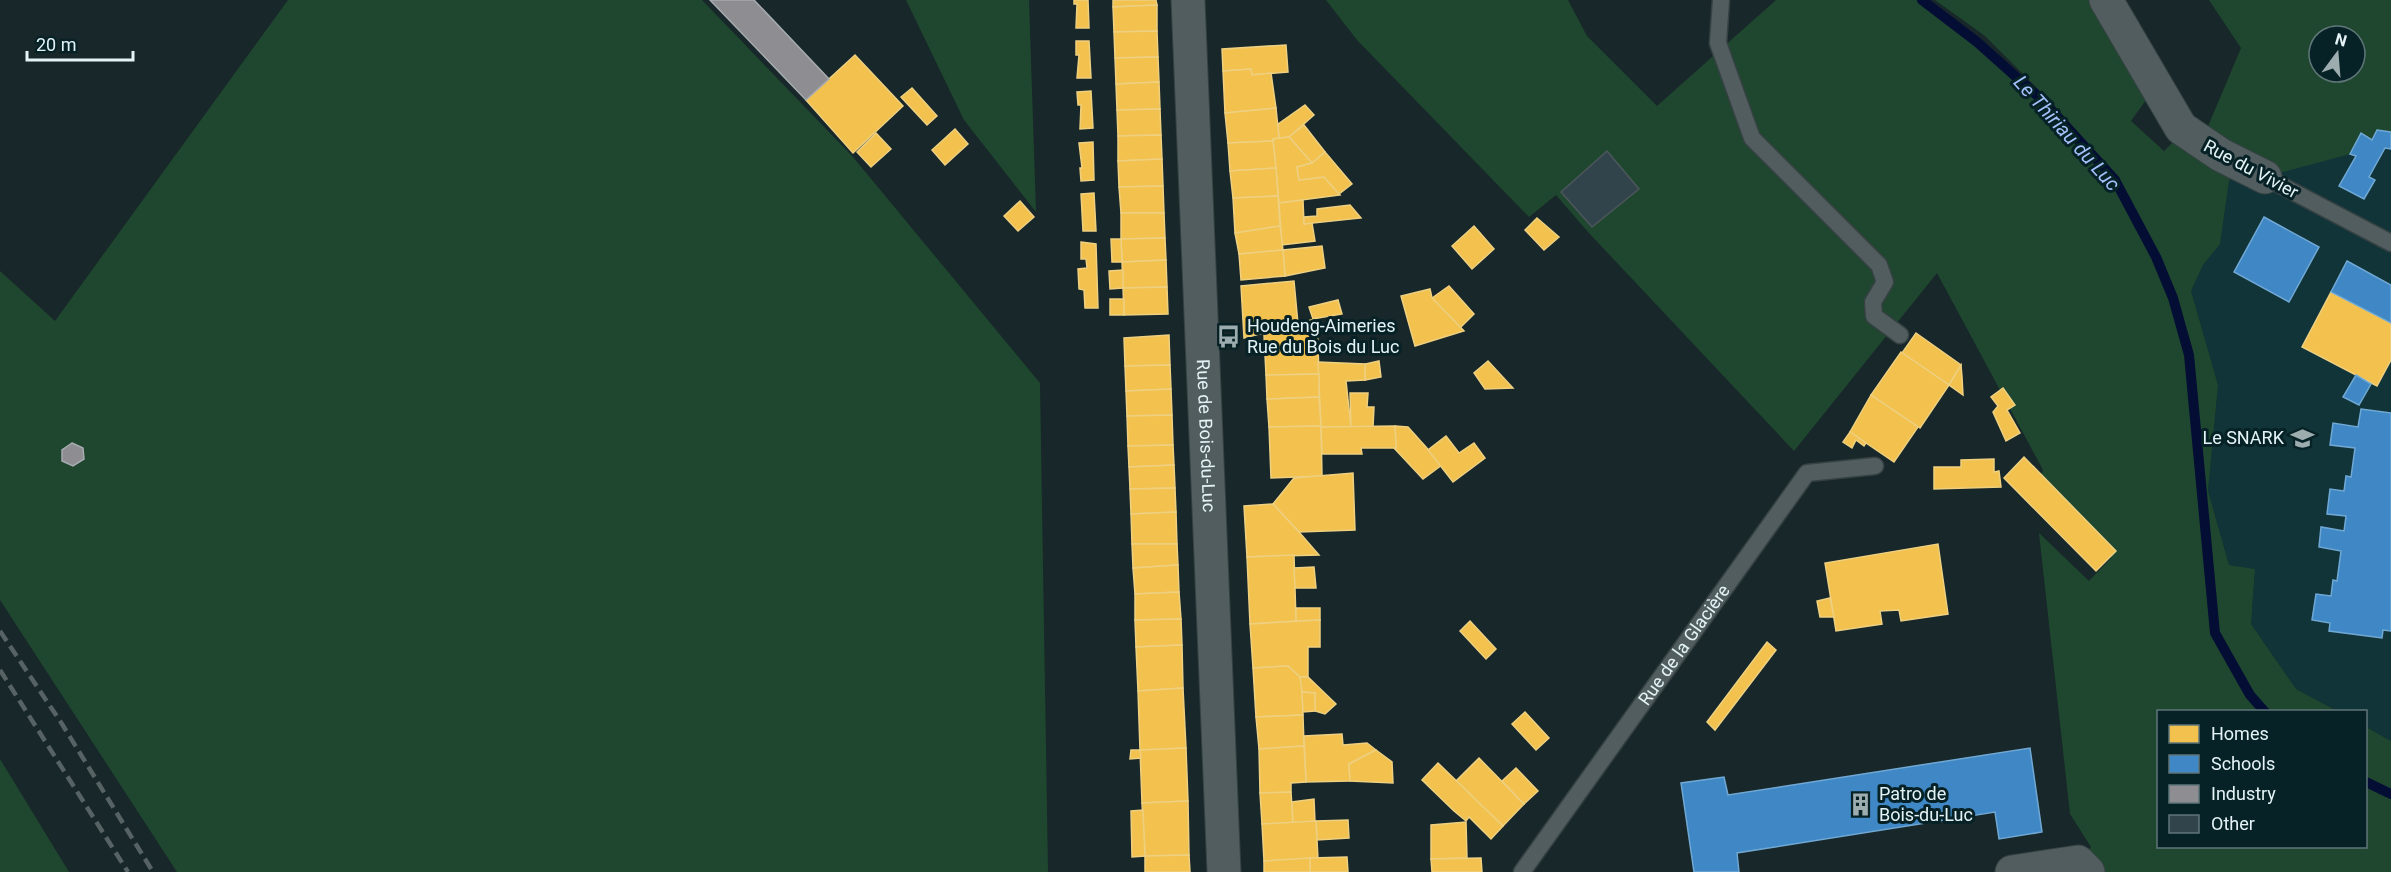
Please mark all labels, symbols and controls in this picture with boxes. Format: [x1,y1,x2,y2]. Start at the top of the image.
scale bar [27,24,134,62]
north arrow [2307,24,2367,84]
text: N [2333,29,2349,51]
text: 20 m [36,34,76,55]
water label: Le Thiriau du Luc [2009,70,2125,196]
street label: Rue du Vivier [2200,135,2302,202]
place label: Houdeng-Aimeries Rue du Bois du Luc [1247,315,1399,357]
bus stop icon: Houdeng-Aimeries Rue du Bois du Luc [1216,323,1242,349]
street label: Rue de Bois-du-Luc [1193,359,1220,513]
school or university icon: Le SNARK [2289,425,2315,451]
place label: Le SNARK [2202,427,2285,448]
street label: Rue de la Glacière [1634,580,1734,709]
legend [2157,710,2367,848]
text: Homes [2211,723,2269,744]
text: Schools [2211,753,2275,774]
place label: Patro de Bois-du-Luc [1879,783,1973,825]
text: Industry [2211,783,2276,804]
building icon: Patro de Bois-du-Luc [1848,791,1874,817]
text: Other [2211,813,2255,834]

